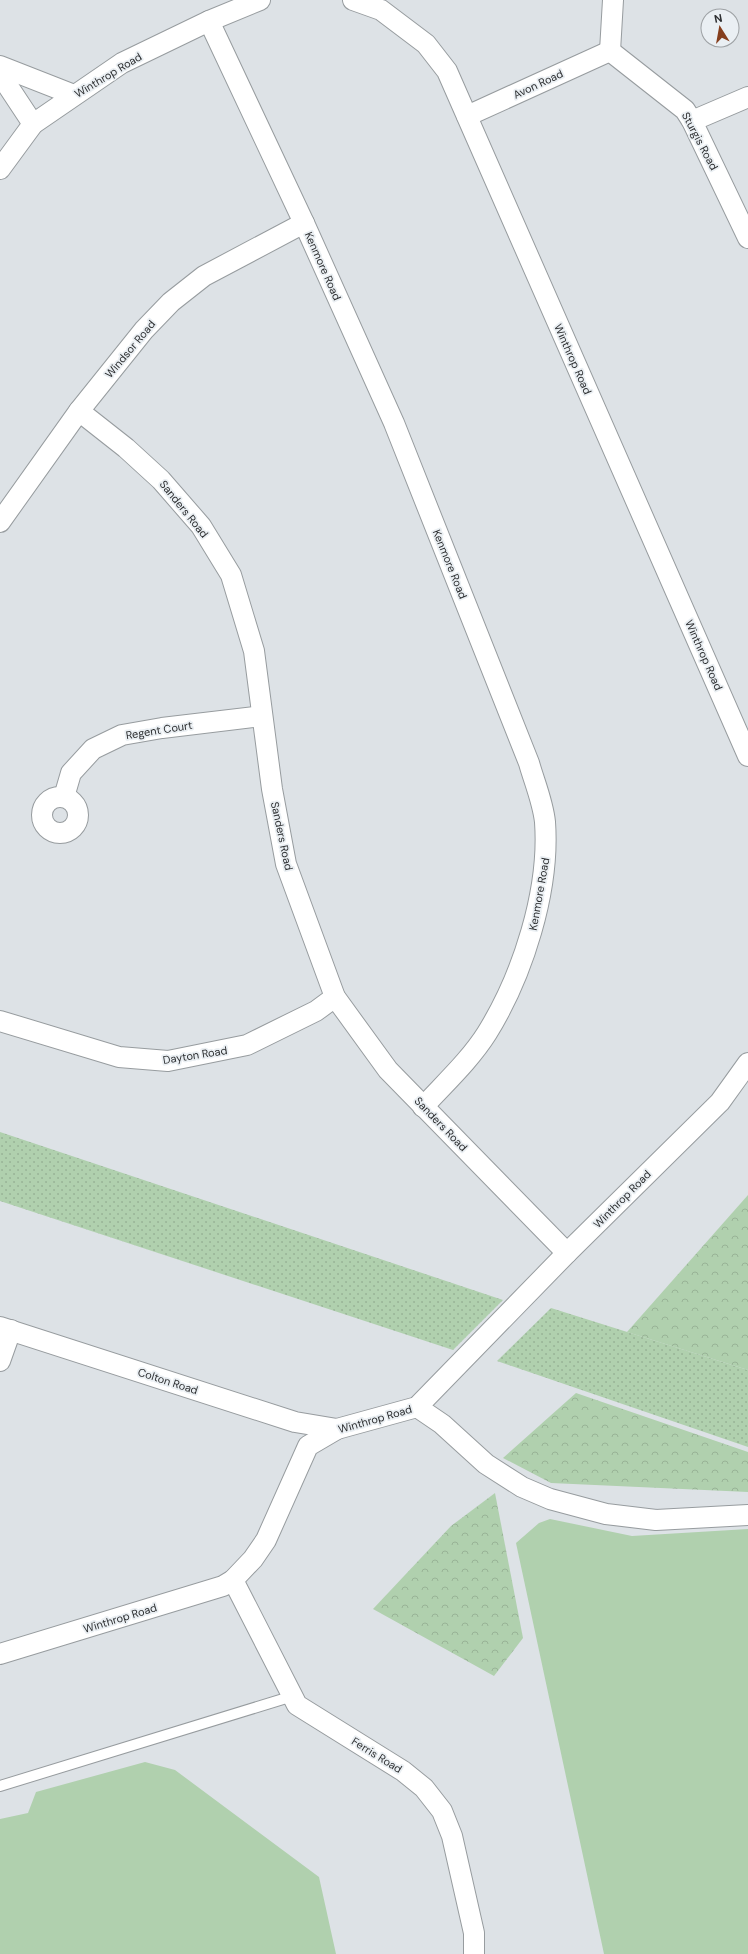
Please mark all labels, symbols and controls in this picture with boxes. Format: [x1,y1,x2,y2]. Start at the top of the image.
north arrow [700,8,740,48]
text: N [713,11,723,26]
street label: Winthrop Road [72,49,144,101]
street label: Avon Road [511,66,565,102]
street label: Sturgis Road [679,110,721,173]
street label: Kenmore Road [302,230,344,303]
street label: Windsor Road [102,317,158,381]
street label: Winthrop Road [551,321,595,397]
street label: Sanders Road [157,477,212,541]
street label: Kenmore Road [430,527,470,601]
street label: Winthrop Road [682,617,726,693]
street label: Regent Court [125,718,193,742]
street label: Sanders Road [268,800,296,872]
street label: Kenmore Road [526,856,552,931]
street label: Dayton Road [162,1043,228,1067]
street label: Sanders Road [412,1094,470,1154]
street label: Winthrop Road [590,1167,654,1231]
street label: Colton Road [136,1365,200,1397]
street label: Winthrop Road [337,1402,414,1436]
street label: Winthrop Road [82,1600,159,1636]
street label: Ferris Road [349,1734,405,1776]

